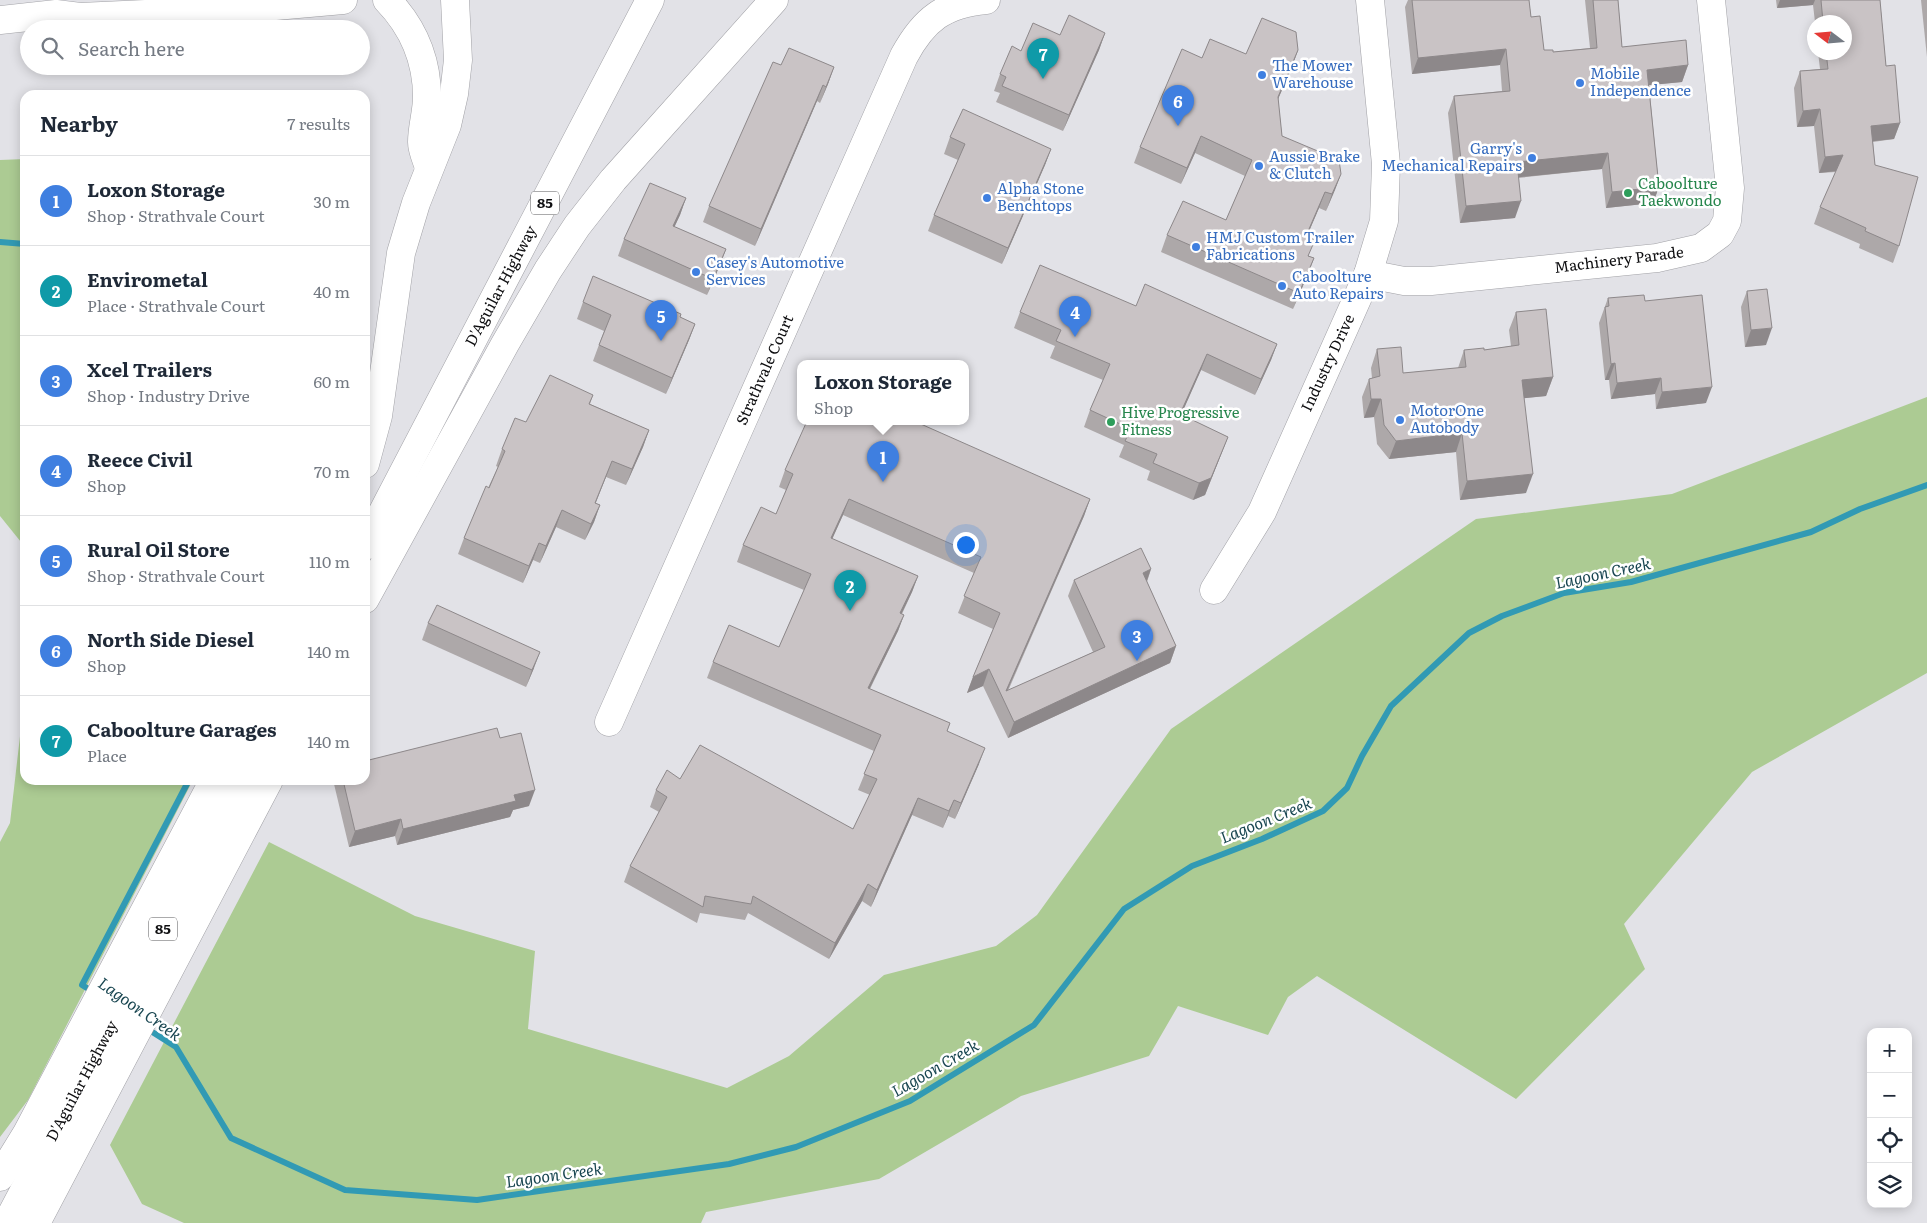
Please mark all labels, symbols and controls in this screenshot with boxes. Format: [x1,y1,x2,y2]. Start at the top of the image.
north arrow [1807,15,1852,60]
search box [20,20,370,75]
icon: search [38,34,66,62]
text: Search here [78,34,185,62]
pin: 7 [1027,38,1059,79]
place label: The Mower Warehouse [1272,53,1353,93]
place label: Mobile Independence [1590,61,1691,101]
marker: The Mower Warehouse [1256,69,1268,81]
marker: Mobile Independence [1574,77,1586,89]
pin: 6 [1162,85,1194,126]
text: Nearby [40,107,118,138]
text: 7 results [287,111,350,135]
place label: Garry's Mechanical Repairs [1381,136,1522,176]
place label: Aussie Brake & Clutch [1269,144,1360,184]
marker: Garry's Mechanical Repairs [1526,152,1538,164]
marker: Aussie Brake & Clutch [1253,160,1265,172]
place label: Caboolture Taekwondo [1638,171,1722,211]
text: Loxon Storage [87,175,225,203]
place label: Alpha Stone Benchtops [997,176,1084,216]
marker: Caboolture Taekwondo [1622,187,1634,199]
text: 1 [53,189,59,213]
text: 30 m [313,189,350,213]
road number: 85 [531,192,559,214]
marker: Alpha Stone Benchtops [981,192,993,204]
text: Shop · Strathvale Court [87,203,265,227]
street label: D'Aguilar Highway [458,220,541,350]
place label: HMJ Custom Trailer Fabrications [1206,225,1354,265]
street label: Machinery Parade [1553,239,1685,278]
marker: HMJ Custom Trailer Fabrications [1190,241,1202,253]
place label: Casey's Automotive Services [706,250,844,290]
place label: Caboolture Auto Repairs [1292,264,1384,304]
text: Envirometal [87,265,208,293]
marker: Casey's Automotive Services [690,266,702,278]
text: 2 [52,279,60,303]
text: 40 m [313,279,350,303]
marker: Caboolture Auto Repairs [1276,280,1288,292]
text: Place · Strathvale Court [87,293,265,317]
pin: 4 [1059,296,1091,337]
pin: 5 [645,300,677,341]
street label: Strathvale Court [729,310,798,428]
street label: Industry Drive [1294,310,1359,415]
text: Xcel Trailers [87,355,212,383]
popup [797,360,969,425]
text: Loxon Storage [814,367,952,395]
text: 3 [52,369,60,393]
text: 60 m [313,369,350,393]
text: Shop · Industry Drive [87,383,250,407]
text: Shop [814,395,853,419]
place label: MotorOne Autobody [1410,398,1484,438]
place label: Hive Progressive Fitness [1121,400,1240,440]
marker: MotorOne Autobody [1394,414,1406,426]
marker: Hive Progressive Fitness [1105,416,1117,428]
pin: 1 [867,441,899,482]
text: Reece Civil [87,445,193,473]
text: 4 [51,459,61,483]
text: 70 m [314,459,350,483]
text: Shop [87,473,126,497]
your location [953,532,979,558]
text: Rural Oil Store [87,535,230,563]
text: 5 [52,549,60,573]
text: 110 m [309,549,350,573]
water label: Lagoon Creek [1553,550,1653,594]
text: Shop · Strathvale Court [87,563,265,587]
pin: 2 [834,570,866,611]
pin: 3 [1121,620,1153,661]
text: North Side Diesel [87,625,254,653]
text: 6 [51,639,61,663]
text: 140 m [307,639,350,663]
text: Shop [87,653,126,677]
text: Caboolture Garages [87,715,277,743]
text: 7 [52,729,60,753]
text: 140 m [307,729,350,753]
text: Place [87,743,127,767]
water label: Lagoon Creek [1216,790,1315,848]
road number: 85 [149,918,177,941]
water label: Lagoon Creek [94,971,187,1046]
street label: D'Aguilar Highway [39,1015,122,1145]
map controls [1867,1028,1912,1208]
button: + [1867,1028,1912,1073]
water label: Lagoon Creek [887,1032,983,1102]
button: − [1867,1073,1912,1118]
button: locate [1867,1118,1912,1163]
water label: Lagoon Creek [504,1155,604,1193]
button: layers [1867,1163,1912,1208]

